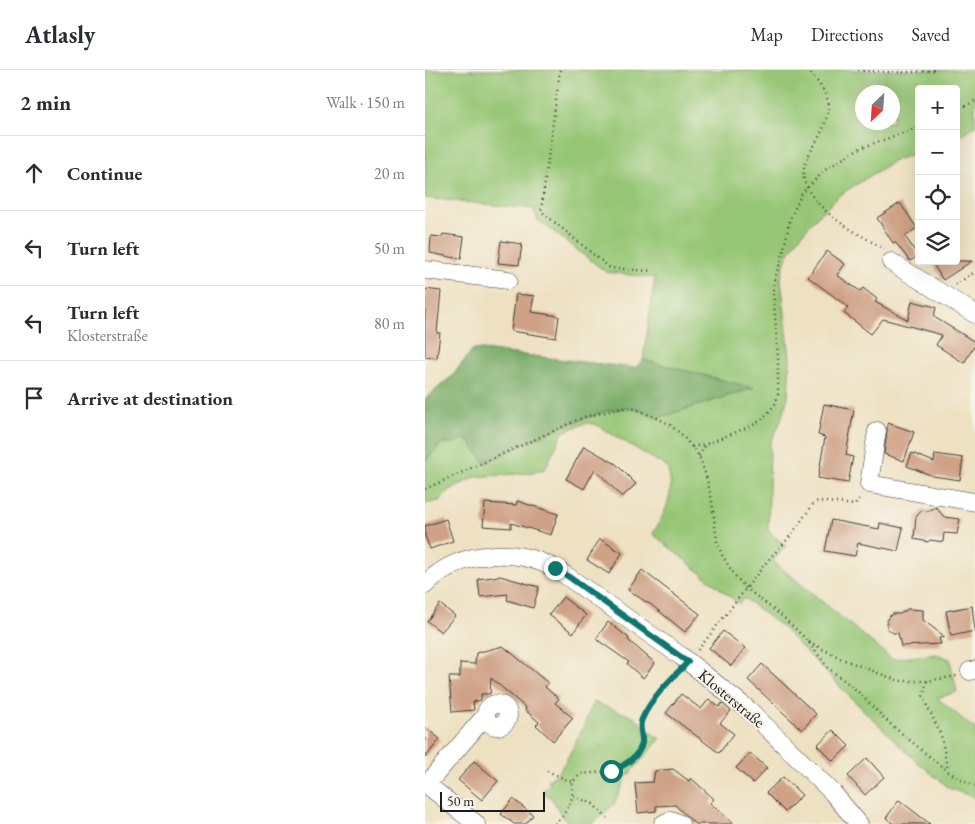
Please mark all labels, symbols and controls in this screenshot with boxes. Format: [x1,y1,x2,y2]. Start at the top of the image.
text: Atlasly [25,19,95,50]
text: Map [751,23,783,46]
text: Directions [811,23,883,46]
text: Saved [911,23,950,46]
north arrow [855,85,900,130]
map controls [915,85,960,265]
button: + [915,85,960,130]
text: 2 min [20,89,71,116]
text: Walk · 150 m [326,92,405,113]
button: − [915,130,960,175]
icon: ahead [20,159,48,187]
text: Continue [67,161,142,186]
text: 20 m [374,163,405,184]
button: locate [915,175,960,220]
button: layers [915,220,960,265]
icon: left [20,234,48,262]
text: Turn left [67,236,139,261]
text: 50 m [374,238,405,259]
text: Turn left [67,300,139,325]
icon: left [20,309,48,337]
text: 80 m [374,313,405,334]
text: Klosterstraße [67,325,148,346]
icon: arrive [20,384,48,412]
text: Arrive at destination [67,386,233,411]
route end [544,557,567,580]
street label: Klosterstraße [694,664,769,732]
route start [600,760,623,783]
scale bar [440,789,545,812]
text: 50 m [447,792,474,810]

